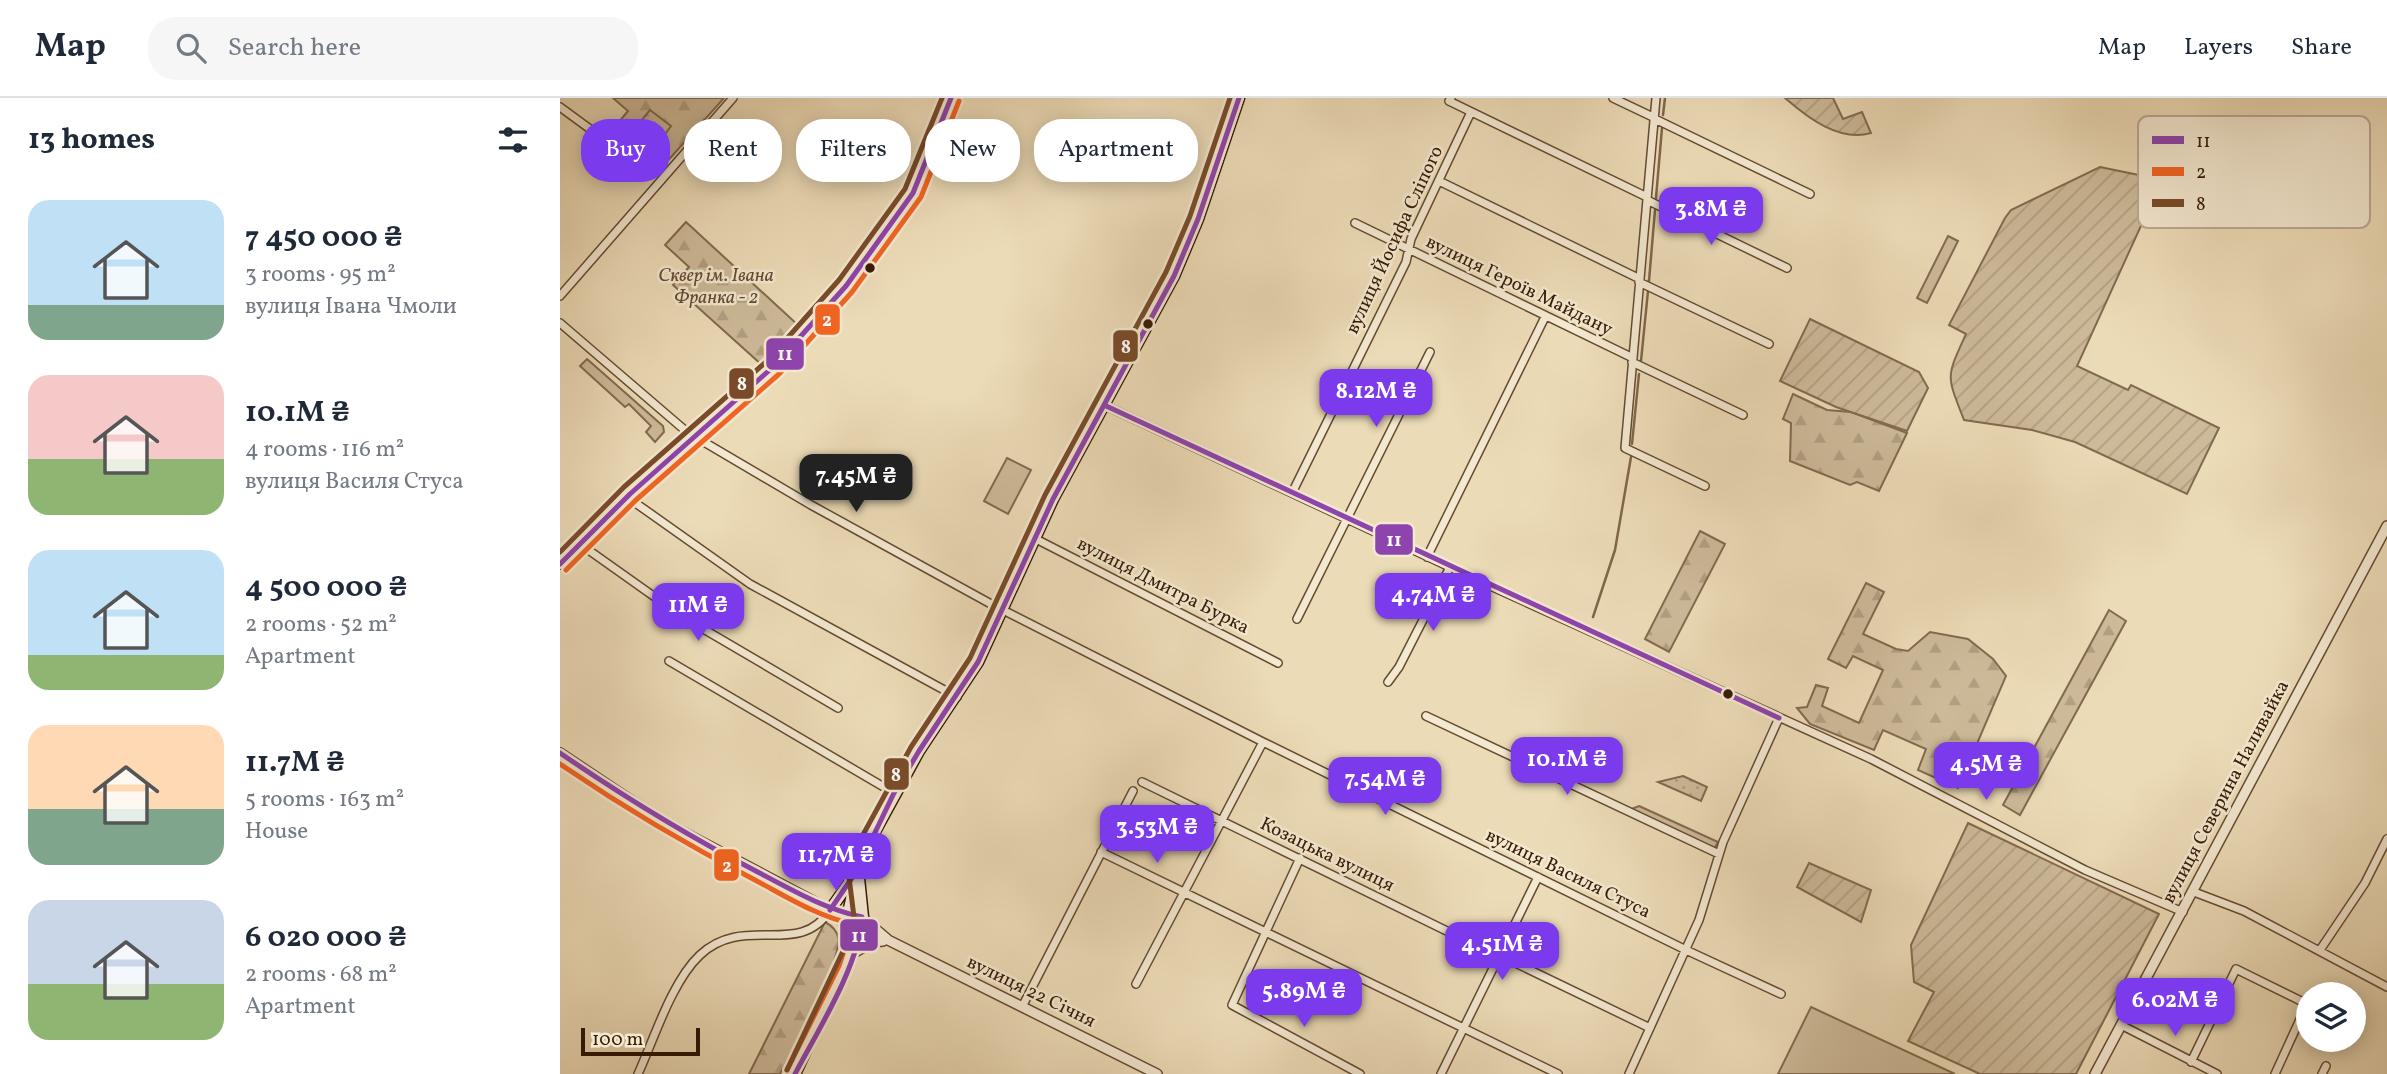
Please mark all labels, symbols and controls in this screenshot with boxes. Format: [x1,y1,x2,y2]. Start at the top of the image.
search box [148,17,638,80]
text: Map [35,25,106,71]
icon: search [172,29,210,67]
text: Search here [228,30,361,66]
text: Map [2098,31,2146,65]
text: Layers [2184,31,2253,65]
text: Share [2291,31,2352,65]
legend [2138,116,2370,228]
text: 13 homes [28,119,155,161]
chip: Buy [581,119,670,182]
chip: Rent [684,119,782,182]
chip: Filters [796,119,911,182]
chip: New [925,119,1020,182]
chip: Apartment [1034,119,1198,182]
icon: filters [494,121,532,159]
text: 11 [2196,129,2211,155]
street label: вулиця Йосифа Сліпого [1340,142,1450,338]
text: 2 [2196,160,2206,186]
pin: 3.8M ₴ [1654,188,1768,247]
text: 8 [2196,192,2206,218]
text: 3.8M ₴ [1675,194,1747,226]
text: 7 450 000 ₴ [245,217,403,259]
icon: home [84,228,168,312]
street label: вулиця Героїв Майдану [1421,229,1617,343]
text: 3 rooms · 95 m² [245,259,396,291]
unlabelled marker [863,261,877,275]
park label: Сквер ім. Івана Франка - 2 [658,263,774,311]
text: вулиця Івана Чмоли [245,291,457,323]
line badge: 2 [814,303,841,336]
text: 2 [822,308,832,334]
unlabelled marker [1141,317,1155,331]
line badge: 8 [1112,329,1139,363]
text: 8 [1121,335,1131,361]
line badge: 11 [765,337,805,371]
text: 11 [777,342,793,368]
line badge: 8 [728,367,755,400]
pin: 8.12M ₴ [1311,370,1441,429]
text: 8 [737,372,747,398]
text: 8.12M ₴ [1335,376,1417,408]
text: 10.1M ₴ [245,392,350,434]
icon: home [84,403,168,487]
text: 4 rooms · 116 m² [245,434,404,466]
pin: 7.45M ₴ [791,454,921,514]
text: 7.45M ₴ [815,461,897,493]
text: вулиця Василя Стуса [245,466,464,498]
line badge: 11 [1374,523,1414,556]
text: 11 [1386,528,1402,554]
street label: вулиця Дмитра Бурка [1072,531,1254,641]
text: 4 500 000 ₴ [245,567,407,609]
pin: 4.74M ₴ [1368,574,1498,633]
icon: home [84,578,168,662]
text: 4.74M ₴ [1391,580,1475,612]
pin: 11M ₴ [649,584,747,643]
text: 11M ₴ [668,590,728,622]
text: 2 rooms · 52 m² [245,609,397,641]
text: Apartment [245,641,356,673]
street label: вулиця Северина Наливайка [2156,676,2296,908]
unlabelled marker [1721,687,1735,701]
pin: 10.1M ₴ [1502,738,1632,797]
text: 11.7M ₴ [245,742,345,784]
pin: 4.5M ₴ [1929,742,2043,802]
text: 10.1M ₴ [1527,744,1607,776]
text: 4.5M ₴ [1950,749,2022,781]
icon: home [84,753,168,837]
line badge: 8 [883,757,910,791]
pin: 7.54M ₴ [1320,758,1450,817]
text: 8 [891,763,901,789]
text: 7.54M ₴ [1344,764,1426,796]
text: 5 rooms · 163 m² [245,784,404,816]
pin: 3.53M ₴ [1092,806,1222,865]
street label: Козацька вулиця [1255,811,1399,899]
text: 3.53M ₴ [1116,812,1198,844]
text: House [245,816,308,848]
street label: вулиця Василя Стуса [1481,823,1655,925]
pin: 11.7M ₴ [771,834,901,893]
text: 11.7M ₴ [798,840,874,872]
line badge: 2 [713,848,740,882]
text: 2 [722,854,732,880]
text: 6 020 000 ₴ [245,917,407,959]
line badge: 11 [839,918,879,952]
pin: 4.51M ₴ [1437,922,1567,982]
text: 11 [851,924,867,950]
icon: home [84,928,168,1012]
text: 4.51M ₴ [1461,929,1543,961]
street label: вулиця 22 Січня [962,950,1100,1034]
text: 2 rooms · 68 m² [245,959,397,991]
pin: 5.89M ₴ [1239,970,1369,1029]
text: 5.89M ₴ [1262,976,1346,1008]
pin: 6.02M ₴ [2110,978,2240,1038]
map controls [2296,982,2366,1052]
button: layers [2296,982,2366,1052]
text: 6.02M ₴ [2132,985,2218,1017]
text: Apartment [245,991,356,1023]
scale bar [581,1025,700,1057]
text: 100 m [592,1027,643,1053]

